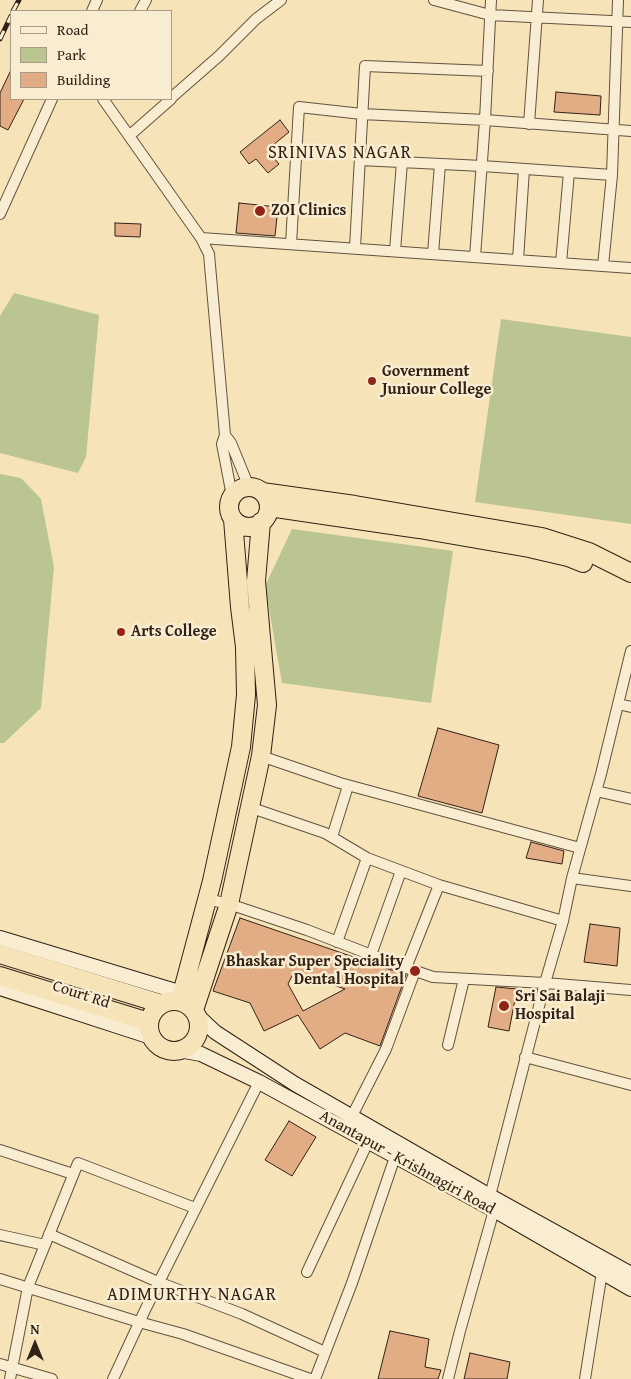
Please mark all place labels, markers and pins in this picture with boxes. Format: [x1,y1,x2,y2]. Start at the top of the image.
place label: ZOI Clinics [271,201,346,221]
marker: ZOI Clinics [253,204,267,218]
place label: Government Juniour College [382,362,491,400]
marker: Government Juniour College [366,375,378,387]
place label: Arts College [131,622,217,642]
marker: Arts College [115,626,127,638]
place label: Bhaskar Super Speciality Dental Hospital [226,952,404,990]
marker: Bhaskar Super Speciality Dental Hospital [408,964,422,978]
place label: Sri Sai Balaji Hospital [515,987,605,1025]
marker: Sri Sai Balaji Hospital [497,999,511,1013]

